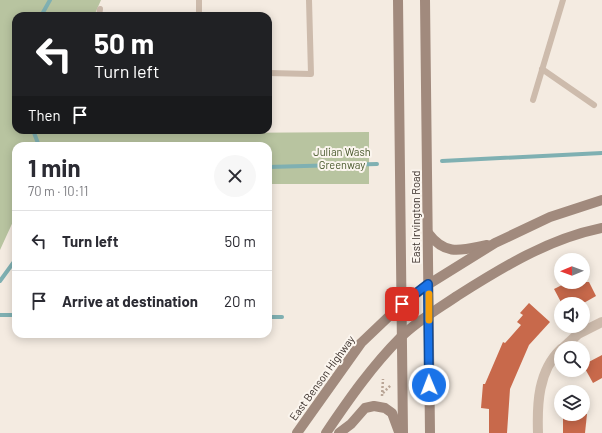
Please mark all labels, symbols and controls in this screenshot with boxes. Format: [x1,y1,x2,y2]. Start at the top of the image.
text: 50 m [94,26,154,60]
icon: left [28,28,80,80]
text: Turn left [94,60,160,82]
icon: arrive [69,104,91,126]
text: Then [28,106,61,124]
park label: Julian Wash Greenway [313,145,371,171]
text: 1 min [28,153,81,182]
button: close [214,155,256,197]
street label: East Irvington Road [409,170,422,264]
text: 70 m · 10:11 [28,183,88,199]
icon: left [28,230,50,252]
text: Turn left [62,232,118,250]
text: 50 m [224,232,256,250]
north arrow [554,253,590,289]
map controls [554,253,590,421]
pin [385,287,419,321]
icon: arrive [28,290,50,312]
text: Arrive at destination [62,292,198,310]
text: 20 m [224,292,256,310]
icon: arrive [391,293,413,315]
button: sound [554,297,590,333]
street label: East Benson Highway [286,333,357,423]
button: search [554,341,590,377]
position arrow [408,364,450,406]
button: layers [554,385,590,421]

